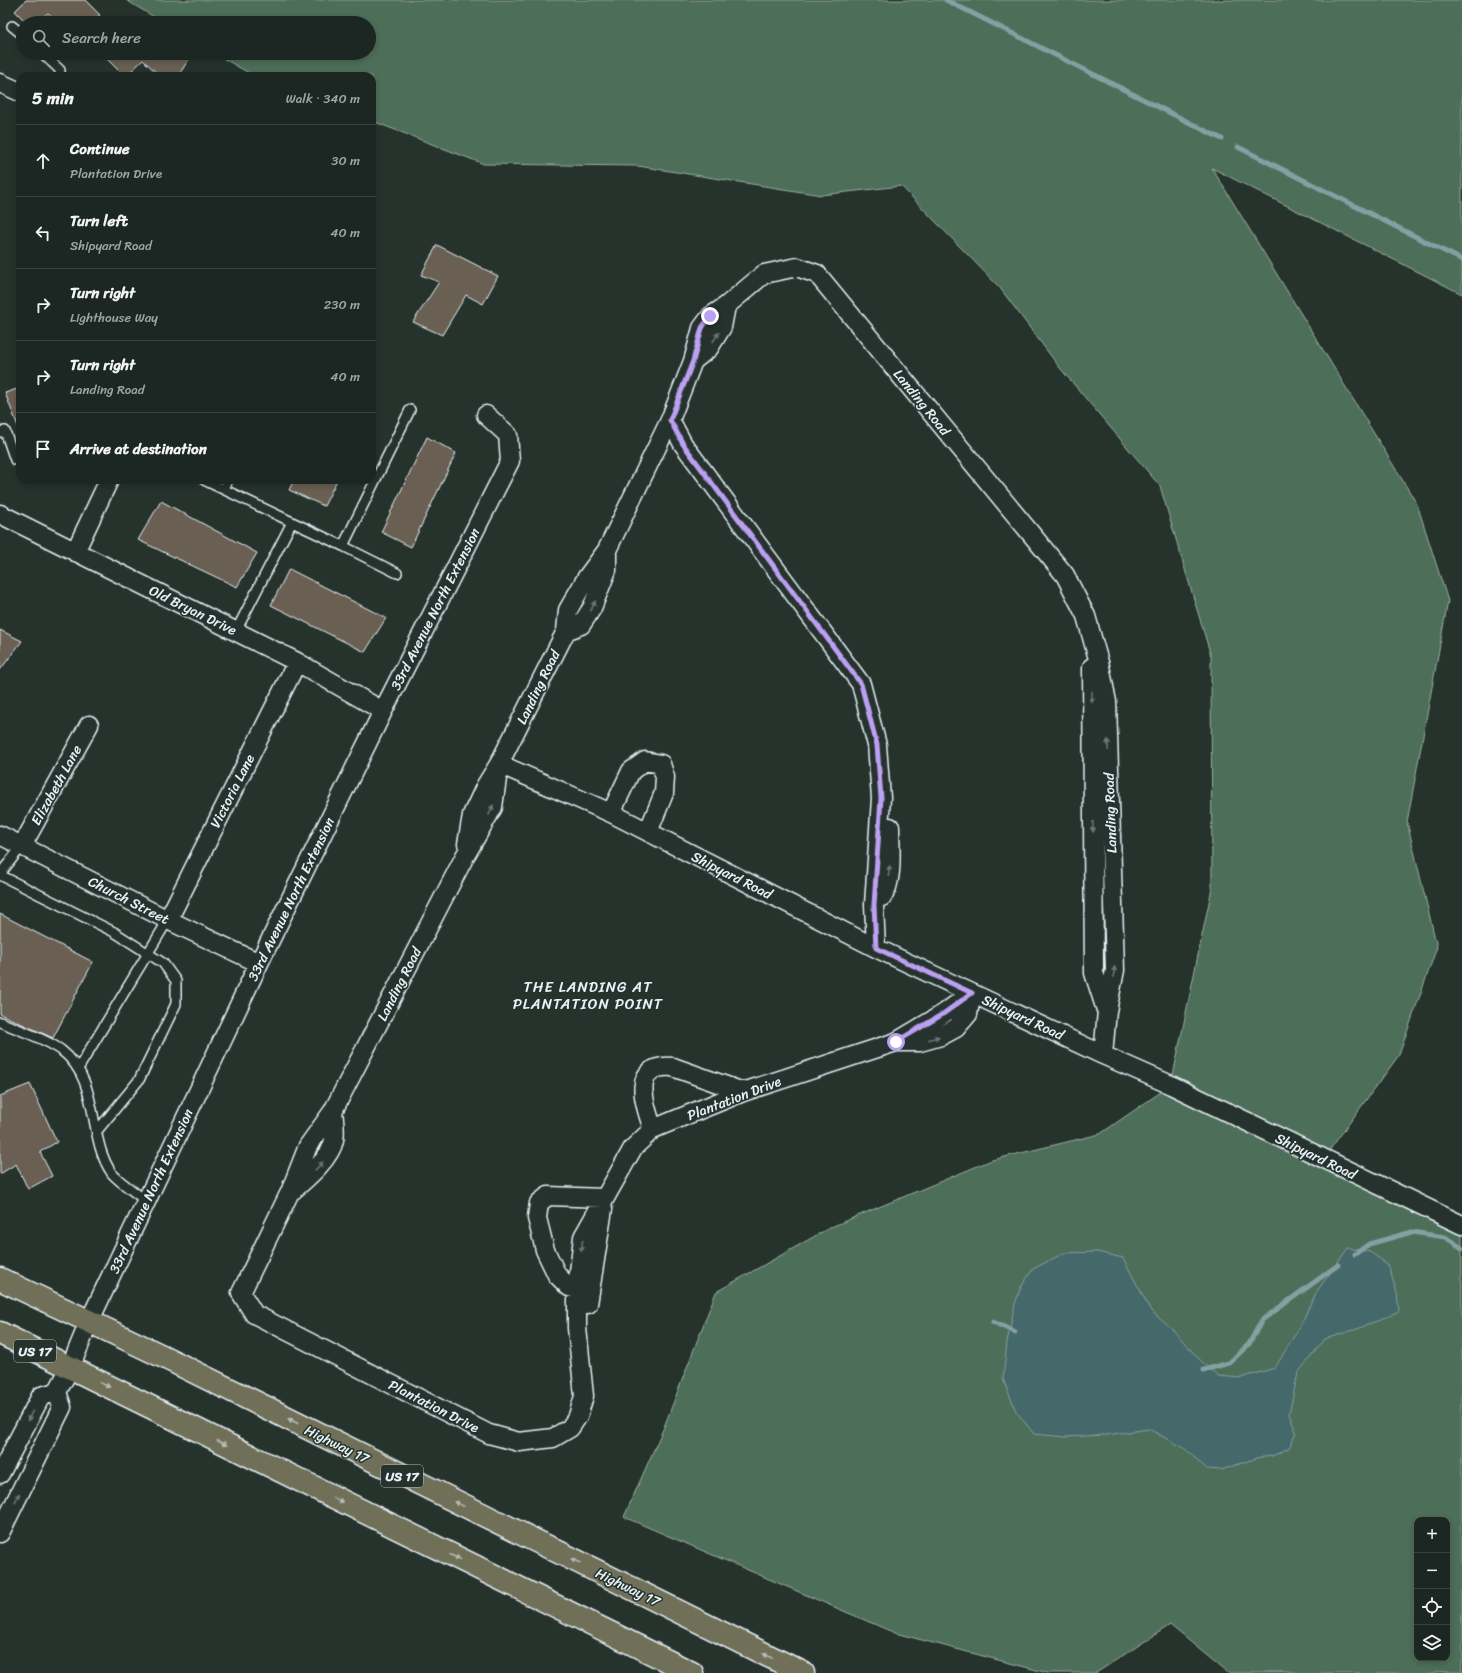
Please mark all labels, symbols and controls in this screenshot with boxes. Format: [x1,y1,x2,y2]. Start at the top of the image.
search box [16,16,376,60]
text: Search here [62,25,141,51]
icon: search [30,27,52,49]
text: 5 min [32,83,74,113]
text: Walk · 340 m [286,87,360,110]
text: Continue [70,136,130,162]
text: 30 m [331,149,360,172]
icon: ahead [32,150,54,172]
text: Plantation Drive [70,162,162,185]
text: Turn left [70,208,128,234]
text: 40 m [330,221,360,244]
icon: left [32,222,54,244]
text: Shipyard Road [70,234,152,257]
text: Turn right [70,280,135,306]
text: 230 m [324,293,360,316]
icon: right [32,294,54,316]
text: Lighthouse Way [70,306,158,329]
route end [701,307,719,325]
one-way arrow [712,331,719,343]
text: Turn right [70,352,135,378]
street label: Landing Road [887,363,958,443]
text: 40 m [330,365,360,388]
icon: right [32,366,54,388]
text: Landing Road [70,378,145,401]
text: Arrive at destination [70,436,207,462]
icon: arrive [32,438,54,460]
street label: 33rd Avenue North Extension [383,523,488,695]
street label: Old Bryan Drive [144,578,241,643]
one-way arrow [589,600,596,612]
street label: Landing Road [510,644,568,729]
one-way arrow [1089,691,1095,704]
one-way arrow [1105,738,1111,751]
street label: Elizabeth Lane [24,740,89,830]
street label: Victoria Lane [203,749,262,833]
street label: Landing Road [1097,771,1124,854]
one-way arrow [488,803,494,815]
street label: 33rd Avenue North Extension [241,813,342,985]
one-way arrow [1090,821,1096,834]
street label: Shipyard Road [687,844,778,907]
one-way arrow [886,865,892,877]
street label: Church Street [84,869,174,932]
street label: Landing Road [370,941,430,1026]
one-way arrow [1111,966,1117,979]
district label: THE LANDING AT PLANTATION POINT [513,974,664,1017]
street label: Shipyard Road [978,987,1069,1048]
route start [887,1033,905,1051]
one-way arrow [929,1035,941,1041]
street label: Plantation Drive [683,1069,785,1128]
street label: 33rd Avenue North Extension [102,1104,201,1278]
street label: Shipyard Road [1271,1126,1362,1188]
one-way arrow [314,1161,323,1171]
one-way arrow [579,1240,585,1252]
road number: US 17 [14,1340,56,1362]
street label: Plantation Drive [384,1373,484,1440]
one-way arrow [99,1382,111,1388]
one-way arrow [27,1410,34,1421]
one-way arrow [287,1418,298,1425]
street label: Highway 17 [300,1418,375,1471]
one-way arrow [216,1439,227,1446]
road number: US 17 [381,1465,423,1487]
one-way arrow [14,1492,20,1503]
one-way arrow [333,1497,344,1503]
one-way arrow [454,1501,465,1507]
map controls [1414,1517,1450,1661]
button: + [1414,1517,1450,1553]
button: − [1414,1553,1450,1589]
one-way arrow [450,1554,461,1560]
one-way arrow [570,1558,582,1564]
street label: Highway 17 [591,1561,666,1614]
button: locate [1414,1589,1450,1625]
button: layers [1414,1625,1450,1661]
one-way arrow [762,1653,774,1659]

